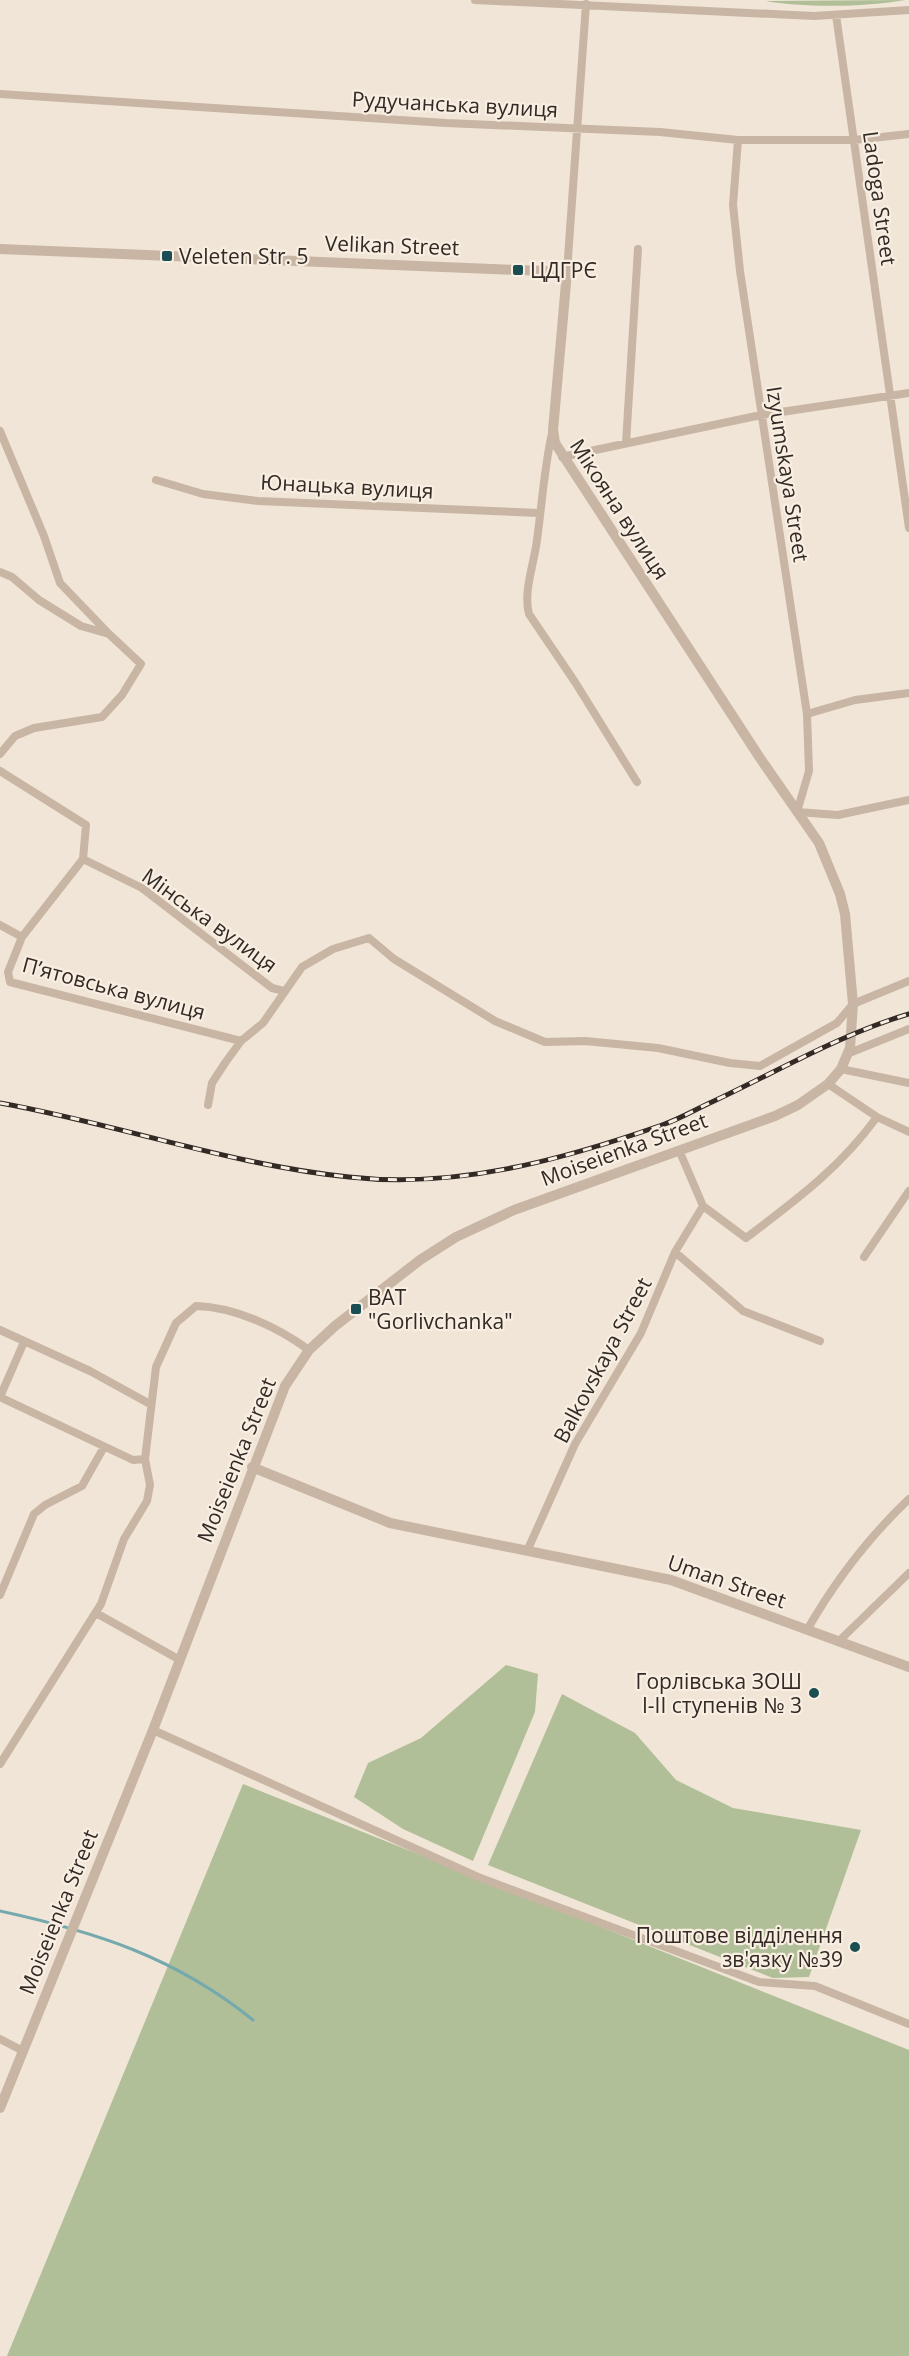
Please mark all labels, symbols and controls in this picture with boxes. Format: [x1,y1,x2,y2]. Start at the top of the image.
street label: Рудучанська вулиця [351,85,559,123]
street label: Ladoga Street [857,129,903,267]
street label: Velikan Street [324,229,460,261]
place label: Veleten Str. 5 [179,242,309,270]
marker: Veleten Str. 5 [160,249,174,263]
place label: ЦДГРЄ [530,256,597,284]
marker: ЦДГРЄ [511,263,525,277]
street label: Izyumskaya Street [760,384,816,564]
street label: Мікояна вулиця [564,433,676,585]
street label: Юнацька вулиця [260,467,434,505]
street label: Мінська вулиця [137,861,283,979]
street label: П’ятовська вулиця [19,950,209,1026]
street label: Moiseienka Street [537,1106,711,1192]
street label: Balkovskaya Street [547,1272,657,1448]
place label: BAT "Gorlivchanka" [368,1283,513,1335]
marker: BAT "Gorlivchanka" [349,1302,363,1316]
street label: Moiseienka Street [190,1373,282,1547]
street label: Uman Street [664,1548,790,1614]
place label: Горлівська ЗОШ І-ІІ ступенів № 3 [636,1667,802,1719]
marker: Горлівська ЗОШ І-ІІ ступенів № 3 [807,1686,821,1700]
street label: Moiseienka Street [12,1825,104,1999]
place label: Поштове відділення зв'язку №39 [636,1921,843,1973]
marker: Поштове відділення зв'язку №39 [848,1940,862,1954]

